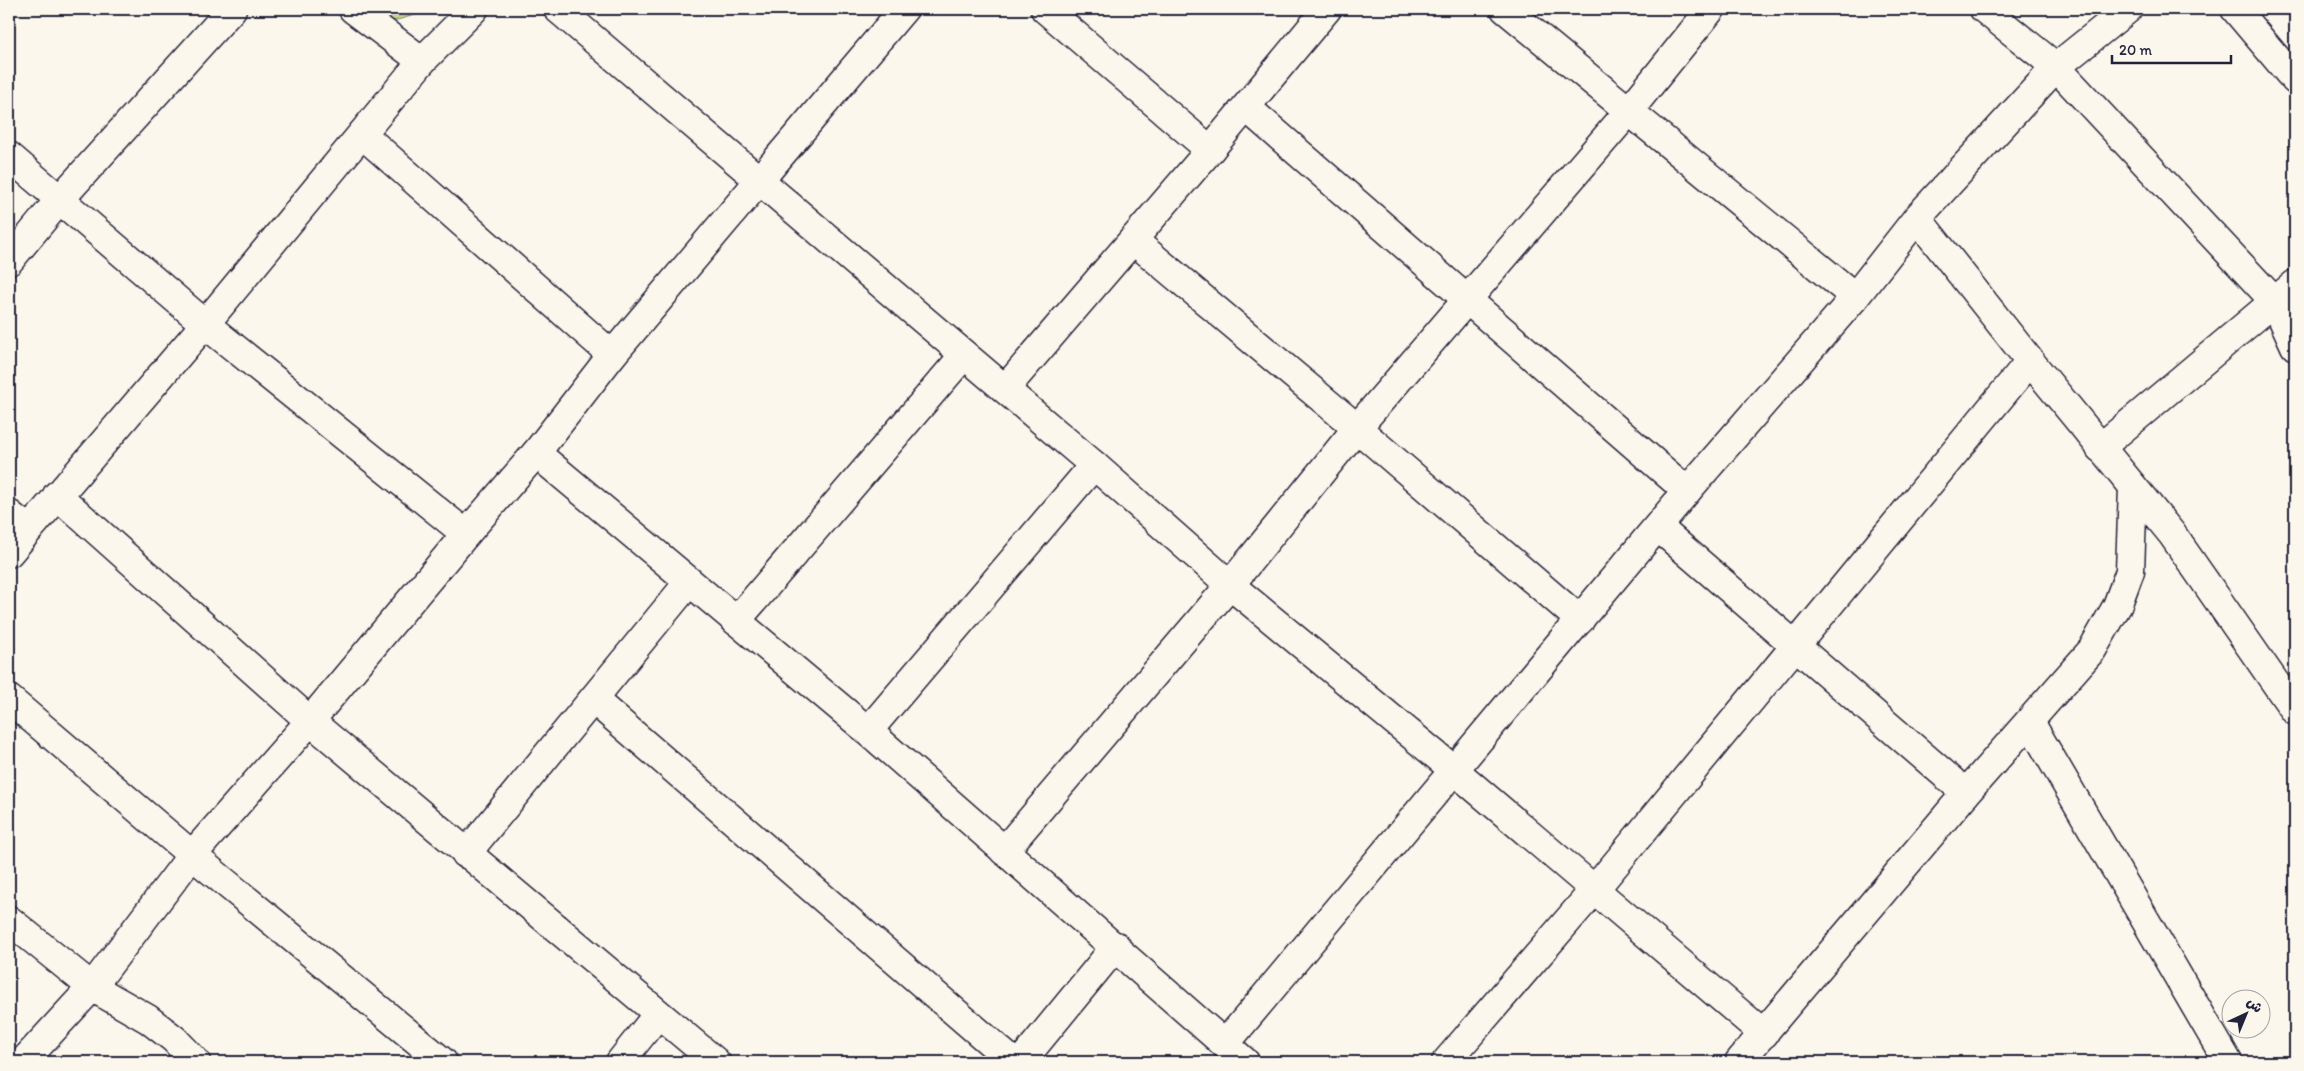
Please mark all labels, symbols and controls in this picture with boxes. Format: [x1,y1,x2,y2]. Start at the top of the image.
scale bar [2112,32,2230,64]
text: 20 m [2119,41,2153,59]
north arrow [2222,988,2272,1038]
text: ش [2243,994,2266,1016]

